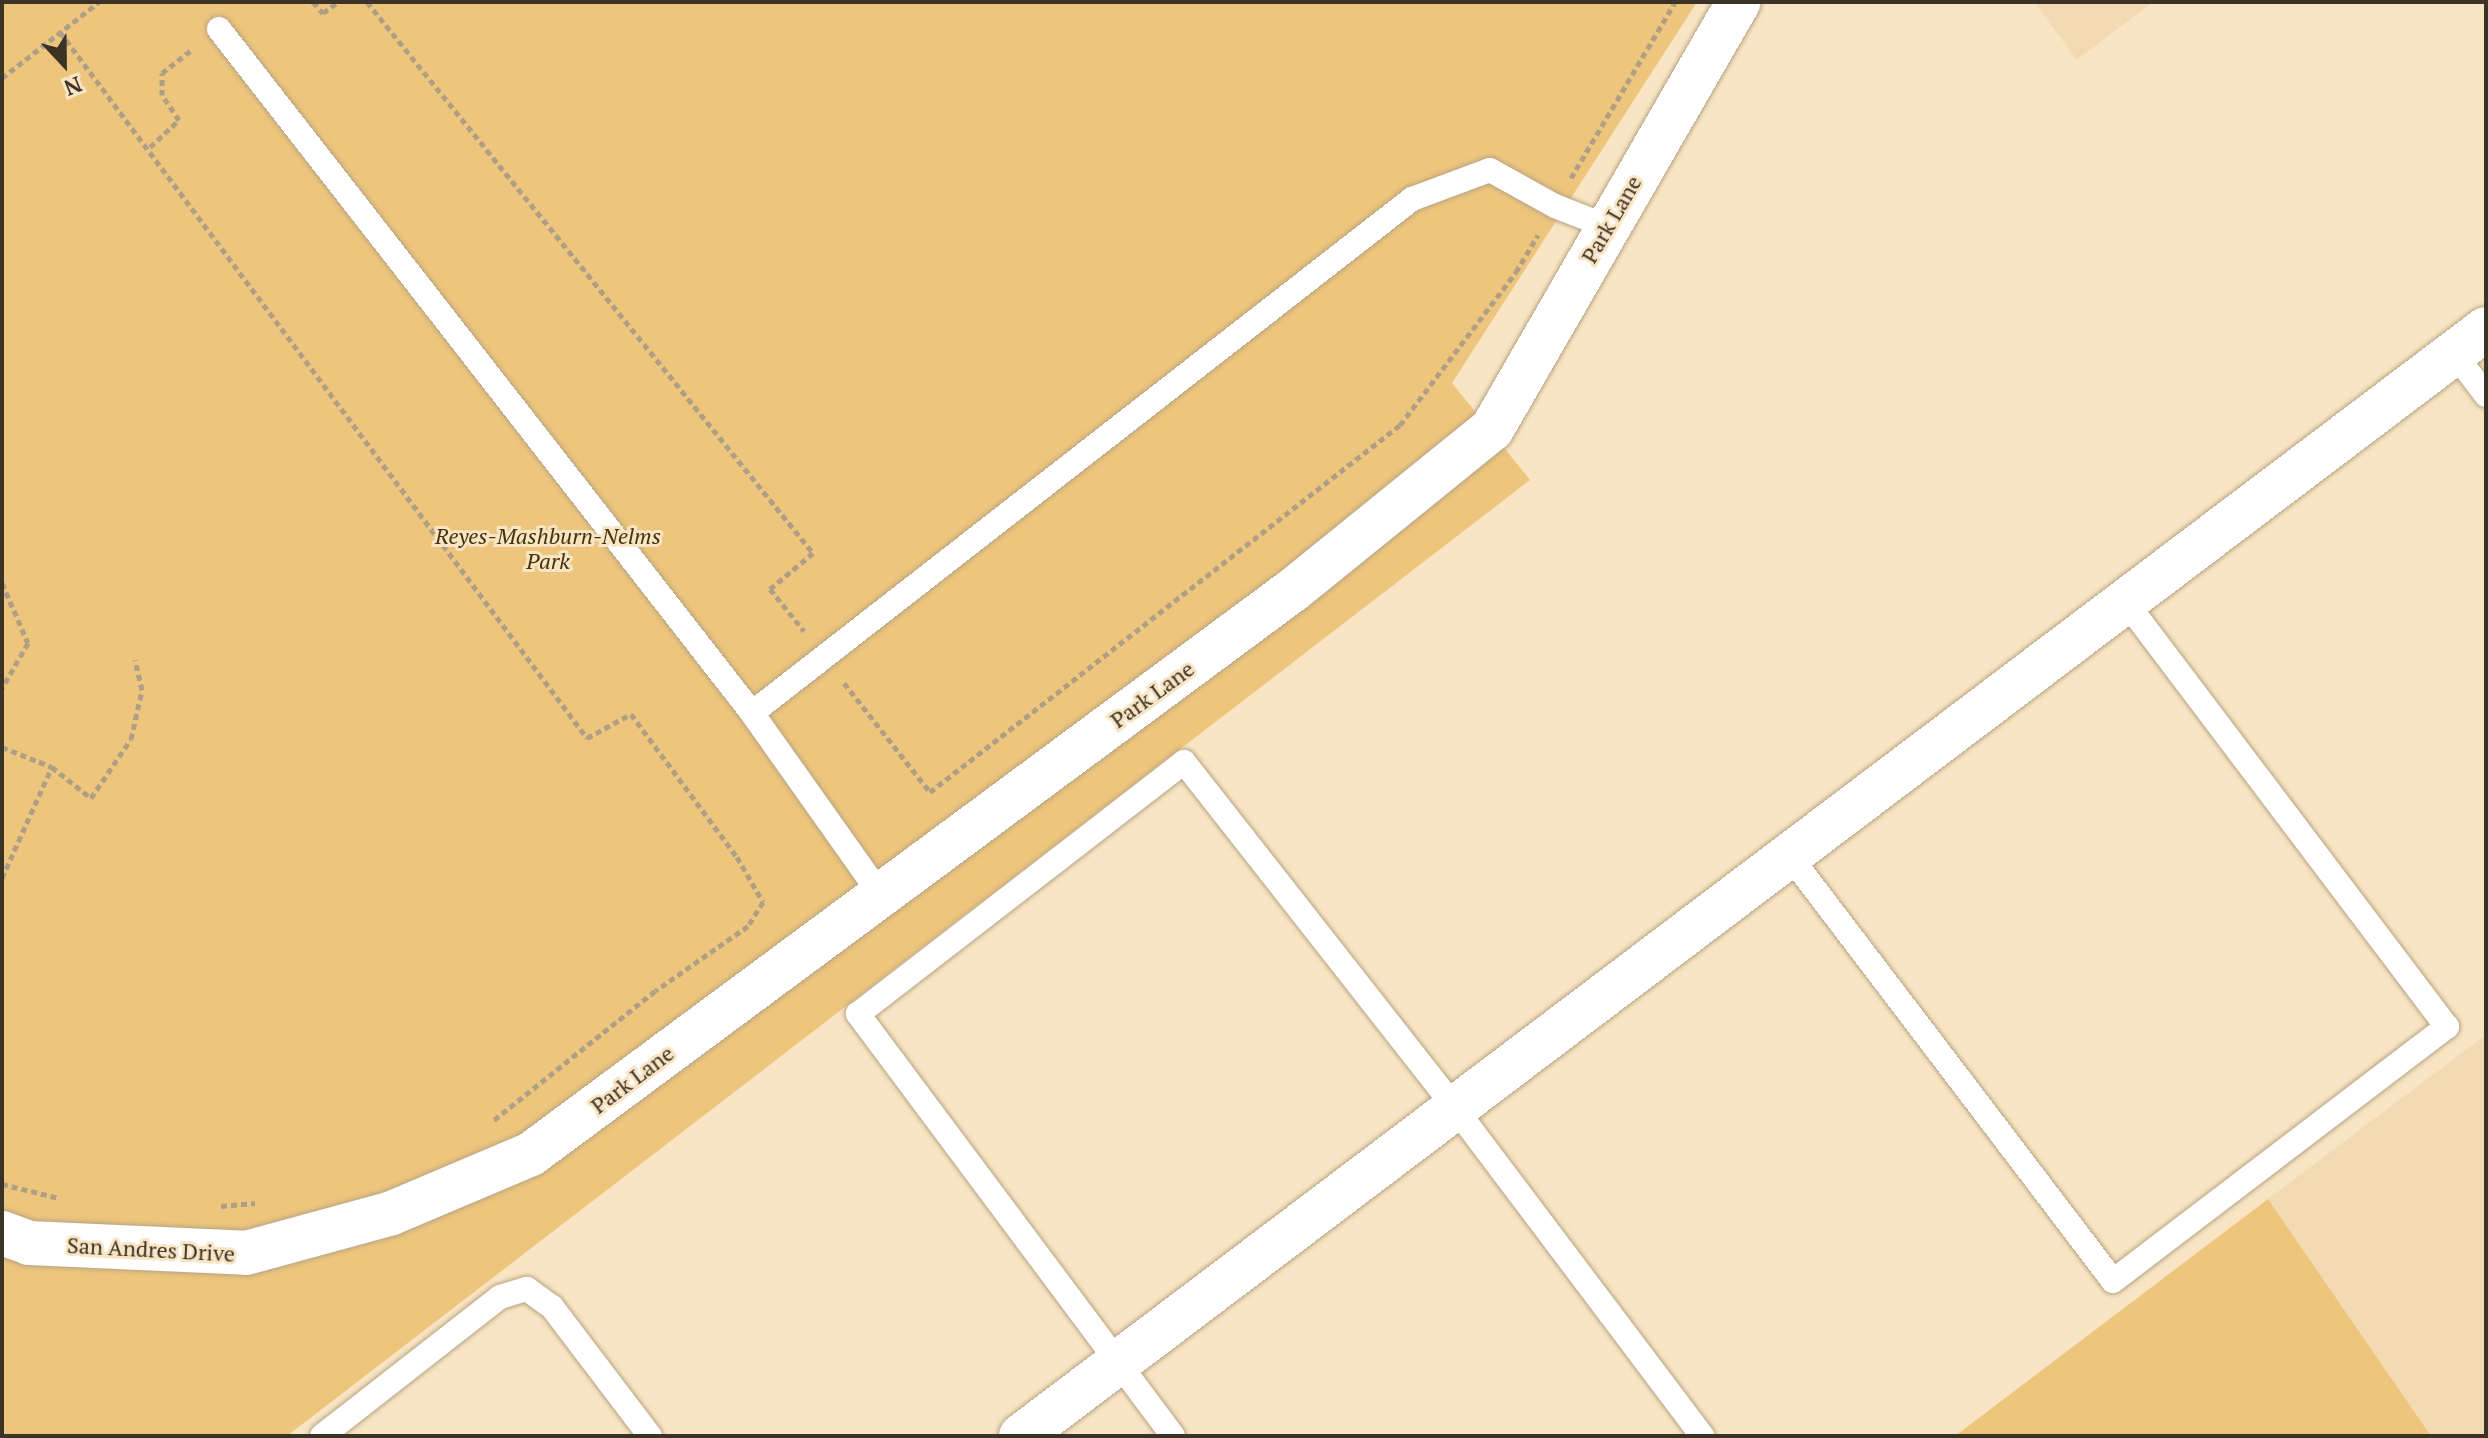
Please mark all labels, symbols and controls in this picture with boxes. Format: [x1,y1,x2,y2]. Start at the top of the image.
north arrow [24,24,104,104]
text: N [60,70,86,103]
street label: Park Lane [1575,171,1647,267]
park label: Reyes-Mashburn-Nelms Park [435,522,661,574]
street label: Park Lane [1105,655,1199,733]
street label: Park Lane [585,1039,679,1119]
street label: San Andres Drive [66,1231,236,1267]

